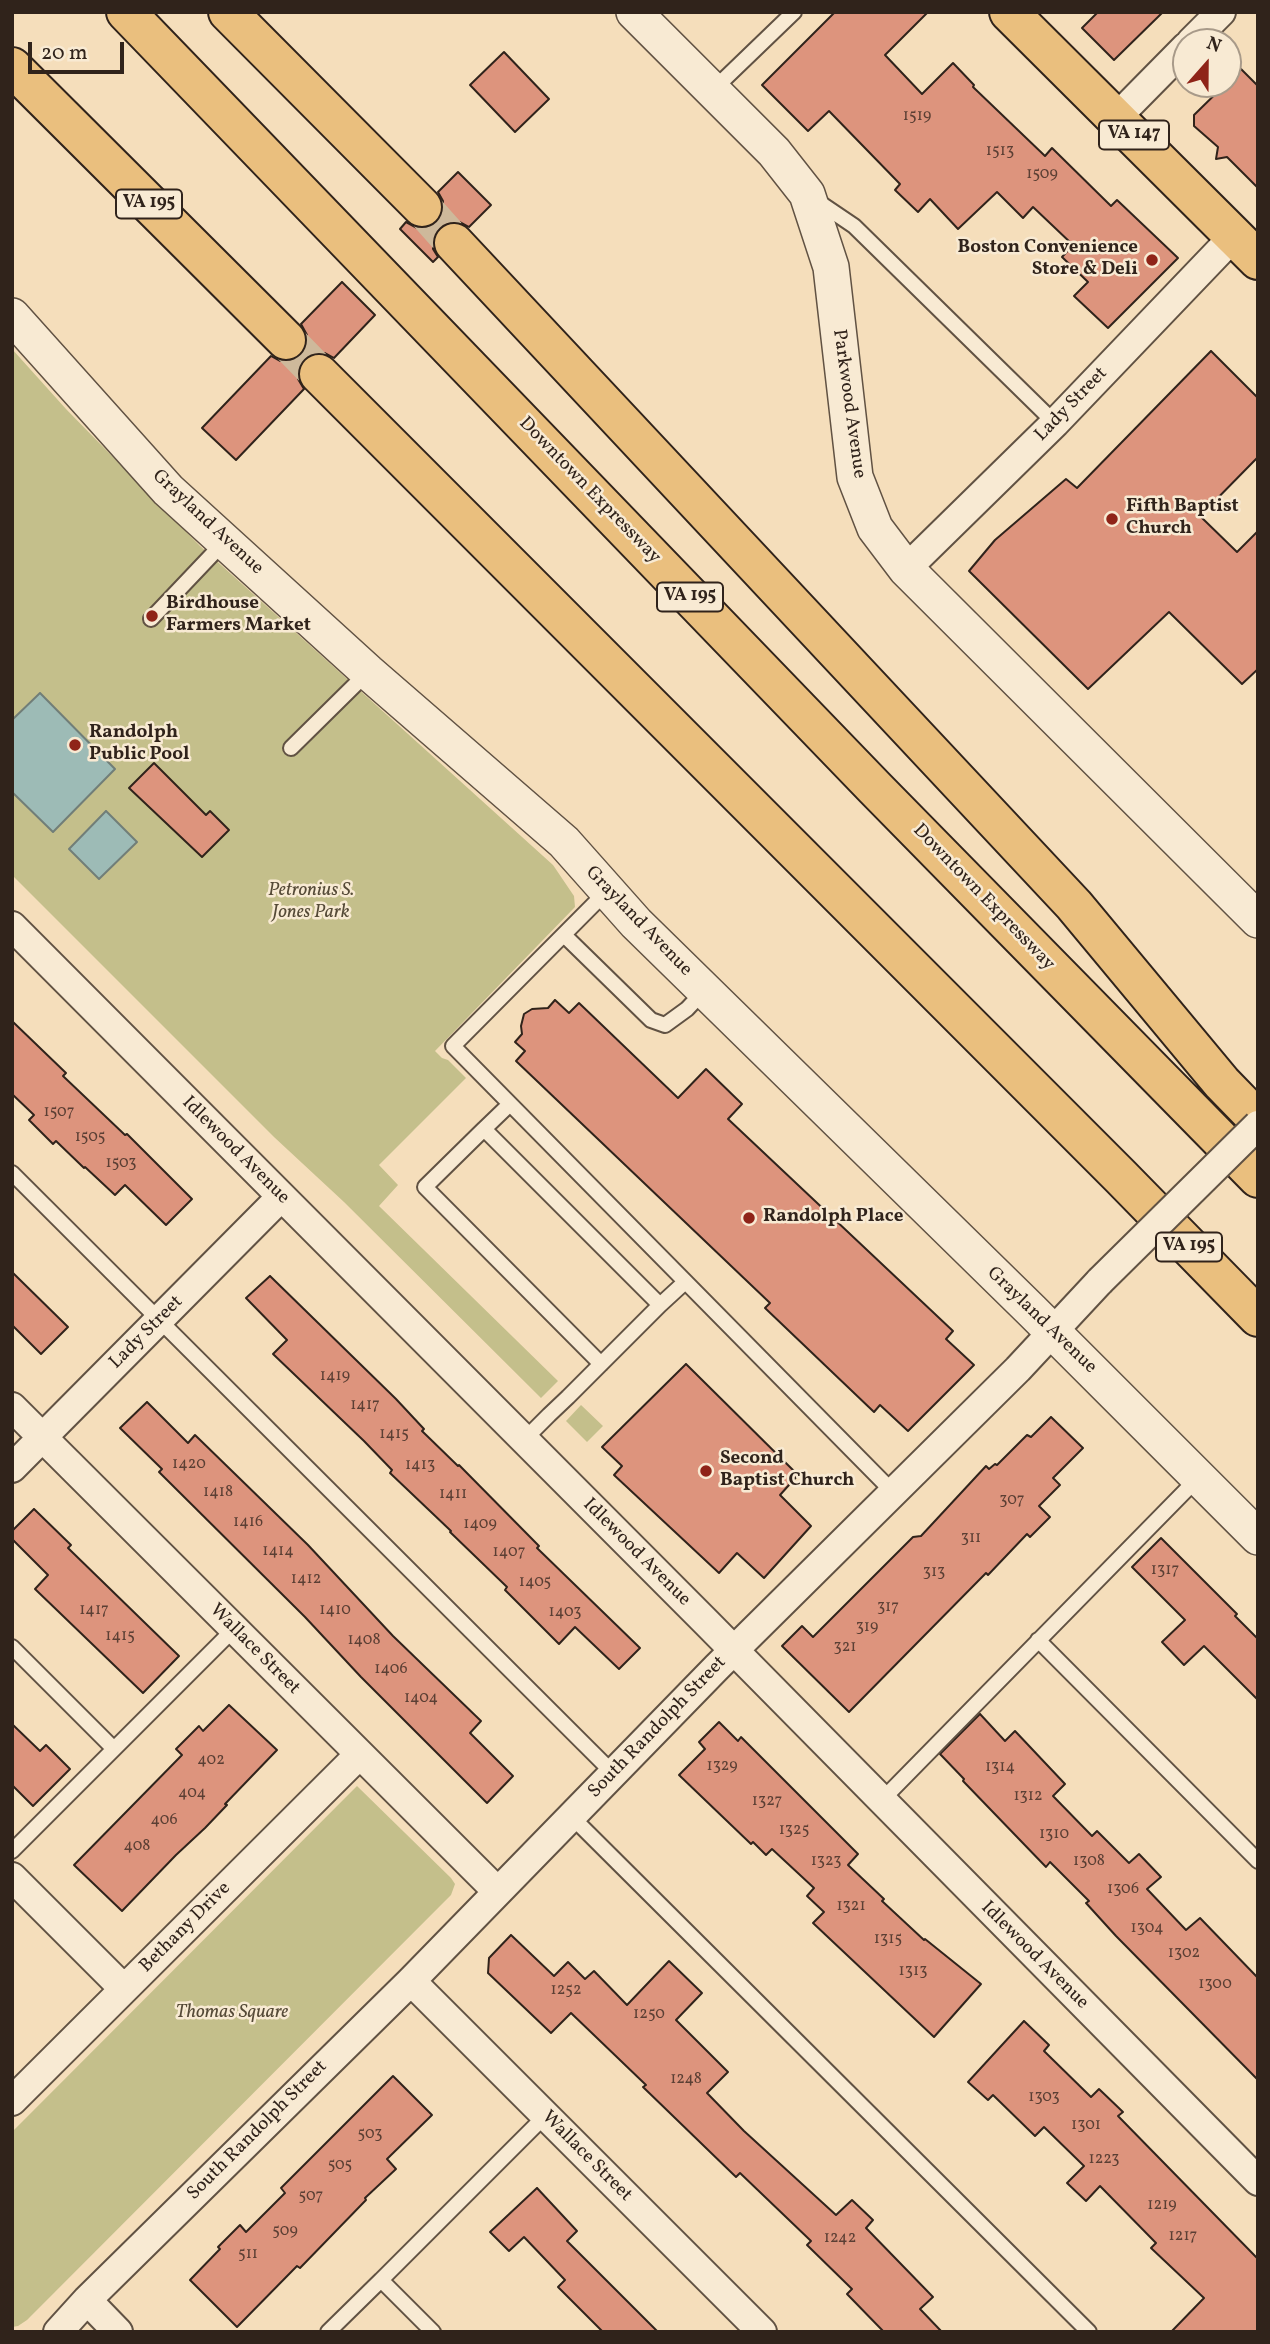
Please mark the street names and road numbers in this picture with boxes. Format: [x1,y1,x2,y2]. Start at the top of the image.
road number: VA 147 [1099,120,1169,150]
road number: VA 195 [116,190,182,218]
street label: Parkwood Avenue [826,328,870,480]
street label: Lady Street [1031,363,1113,447]
street label: Downtown Expressway [513,413,665,569]
street label: Grayland Avenue [147,466,267,580]
road number: VA 195 [657,582,723,612]
street label: Downtown Expressway [907,820,1059,976]
street label: Grayland Avenue [580,862,696,982]
street label: Idlewood Avenue [176,1092,294,1210]
road number: VA 195 [1156,1232,1222,1262]
street label: Grayland Avenue [981,1263,1101,1379]
street label: Lady Street [105,1291,189,1375]
street label: Idlewood Avenue [577,1494,695,1612]
street label: Wallace Street [204,1600,304,1700]
street label: South Randolph Street [584,1652,732,1804]
street label: Bethany Drive [136,1878,236,1978]
street label: Idlewood Avenue [975,1897,1093,2015]
street label: South Randolph Street [183,2056,333,2206]
street label: Wallace Street [536,2107,636,2207]

